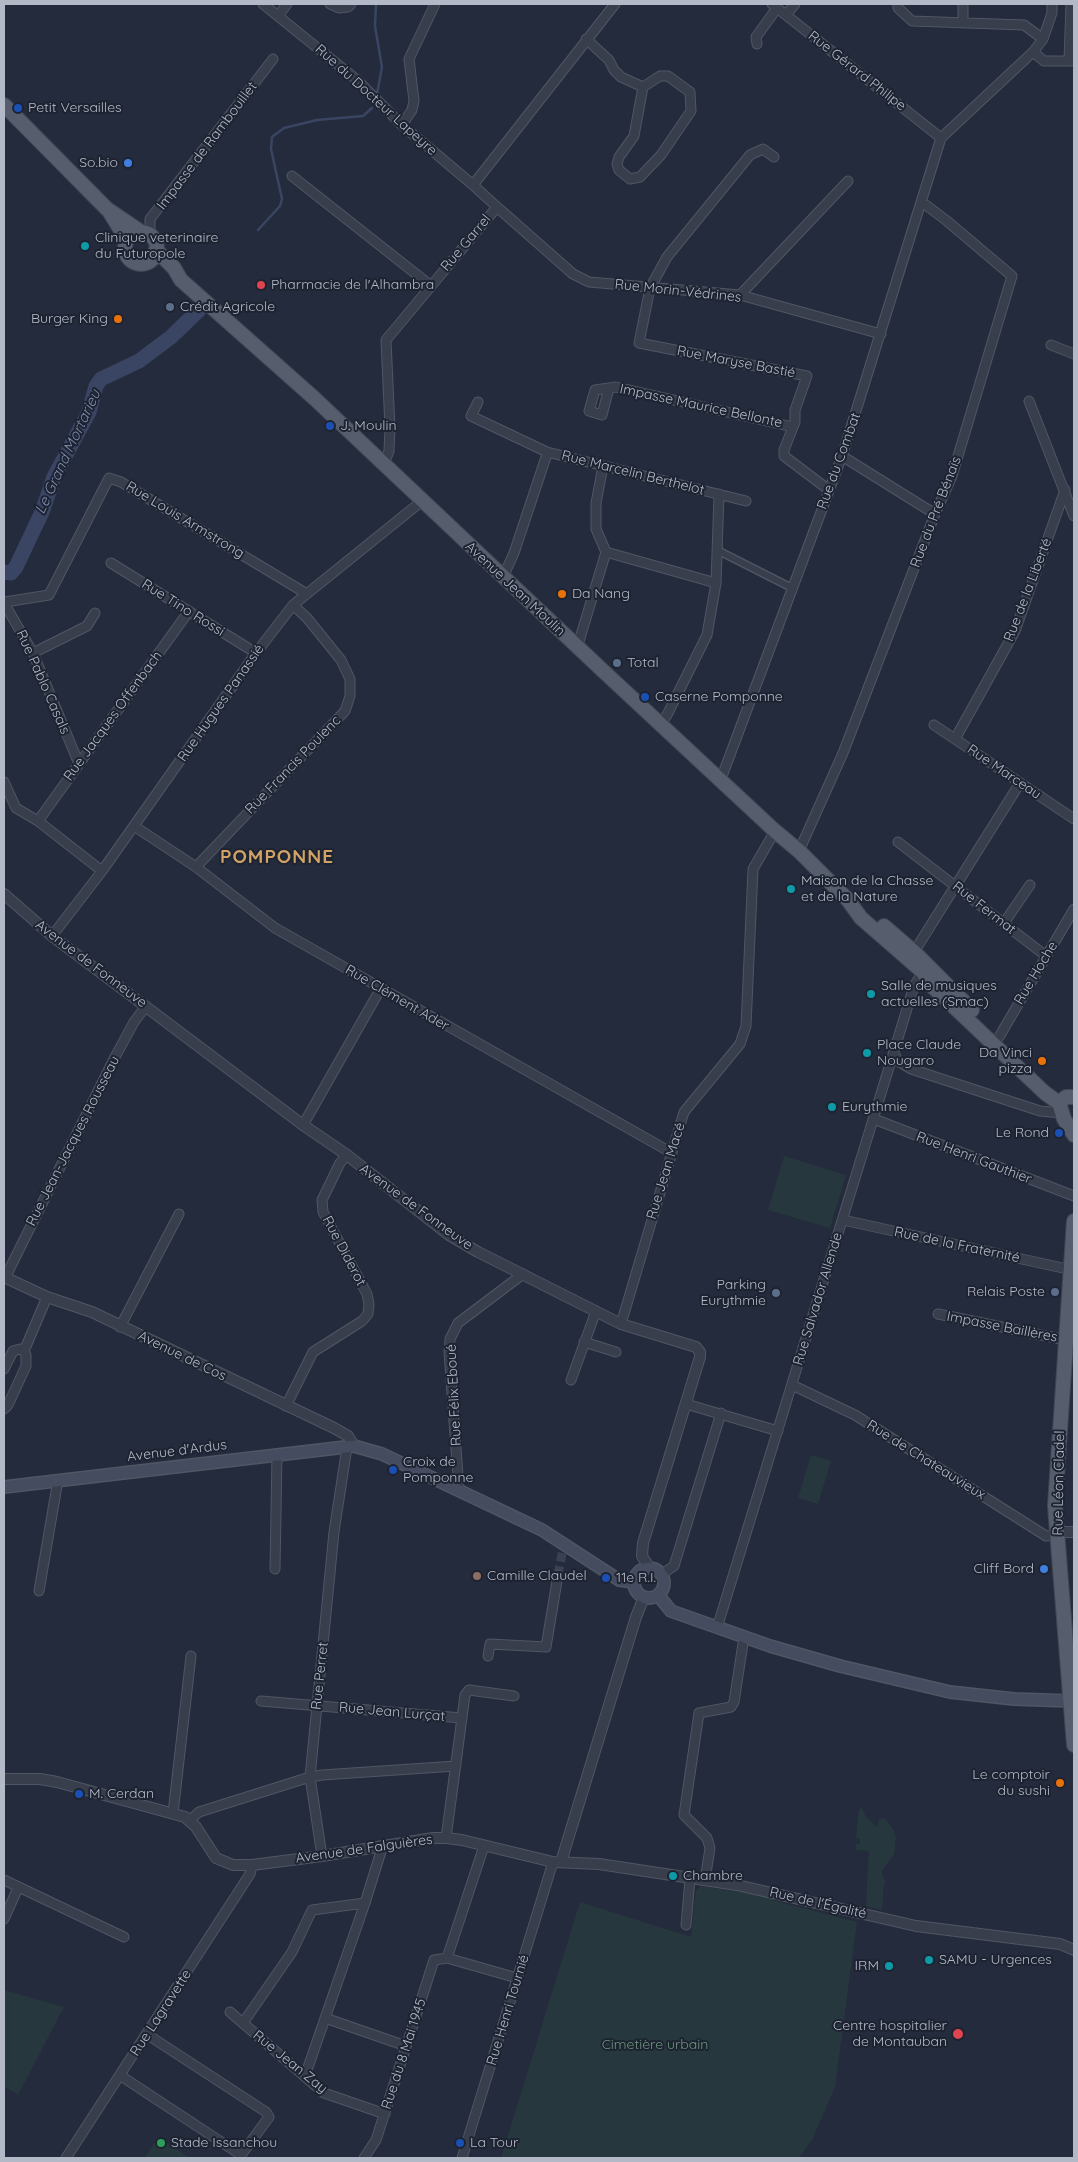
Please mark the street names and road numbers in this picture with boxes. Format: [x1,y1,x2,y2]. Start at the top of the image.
street label: Rue Gérard Philipe [805,28,909,114]
street label: Rue du Docteur Lapeyre [312,41,440,159]
street label: Impasse de Rambouillet [153,79,261,213]
street label: Rue Garrel [437,211,495,275]
street label: Rue Morin-Védrines [614,276,742,306]
street label: Rue Maryse Bastié [675,342,797,382]
street label: Impasse Maurice Bellonte [618,381,784,431]
street label: Rue du Combat [814,410,864,512]
street label: Rue Marcelin Berthelot [560,447,706,499]
street label: Rue du Pré Bénaïs [907,454,965,570]
street label: Rue Louis Armstrong [123,478,247,562]
street label: Rue de la Liberté [1001,536,1055,644]
street label: Avenue Jean Moulin [462,538,568,640]
street label: Rue Tino Rossi [138,576,228,640]
street label: Rue Pablo Casals [13,627,73,737]
street label: Rue Hugues Panassié [174,641,268,765]
street label: Rue Jacques Offenbach [60,648,166,784]
street label: Rue Francis Poulenc [242,712,344,818]
street label: Rue Marceau [964,741,1044,803]
street label: Rue Fermat [949,878,1019,938]
street label: Avenue de Fonneuve [32,917,150,1011]
street label: Rue Hoche [1011,938,1061,1008]
street label: Rue Clément Ader [342,961,452,1035]
street label: Rue Jean-Jacques Rousseau [23,1053,123,1229]
street label: Rue Jean Macé [643,1120,689,1222]
street label: Rue Henri Gauthier [914,1128,1034,1188]
street label: Avenue de Fonneuve [356,1160,476,1254]
street label: Rue Diderot [319,1213,369,1289]
street label: Rue de la Fraternité [893,1223,1021,1267]
street label: Rue Salvador Allende [790,1231,846,1367]
street label: Impasse Baillères [945,1308,1059,1346]
street label: Avenue de Cos [135,1327,229,1385]
street label: Rue Félix Eboué [443,1344,465,1446]
street label: Rue de Chateauvieux [864,1417,988,1503]
street label: Rue Léon Cladel [1050,1430,1068,1536]
street label: Avenue d'Ardus [126,1437,228,1465]
street label: Rue Perret [308,1641,332,1711]
street label: Rue Jean Lurçat [338,1699,446,1725]
street label: Avenue de Falguières [294,1831,434,1867]
street label: Rue de l'Égalité [768,1884,868,1922]
street label: Rue Henri Tournié [483,1953,533,2067]
street label: Rue Lagravette [127,1967,195,2059]
street label: Rue du 8 Mai 1945 [378,1996,430,2112]
street label: Rue Jean Zay [249,2027,331,2097]

